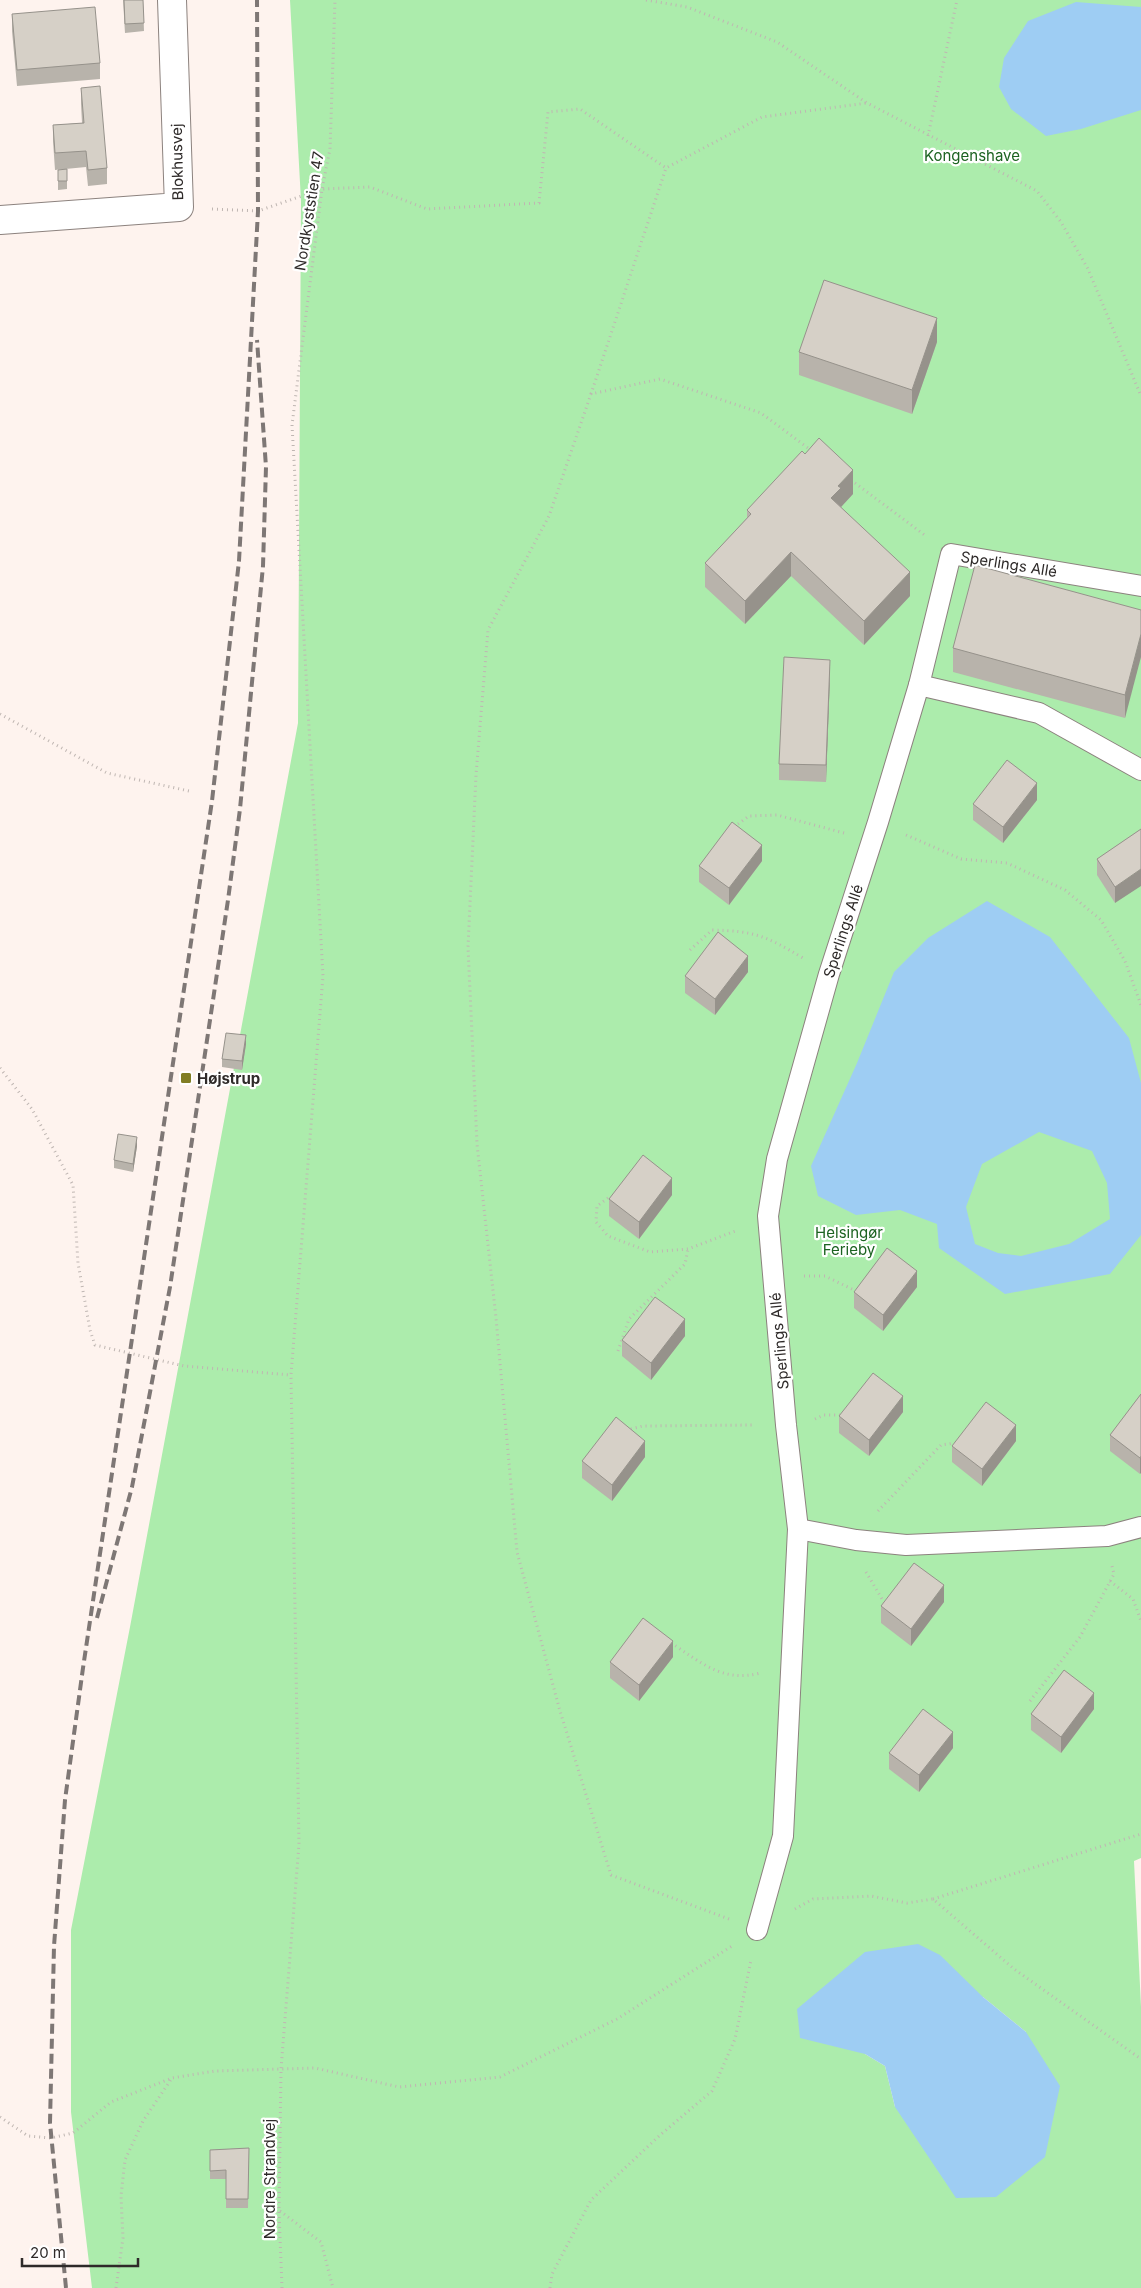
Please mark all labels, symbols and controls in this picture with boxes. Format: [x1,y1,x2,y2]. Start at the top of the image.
street label: Blokhusvej [167,123,187,201]
park label: Kongenshave [924,146,1020,165]
street label: Nordkyststien 47 [290,150,328,272]
street label: Sperlings Allé [959,547,1059,581]
street label: Sperlings Allé [819,882,867,980]
place label: Højstrup [197,1069,260,1088]
marker: Højstrup [179,1071,193,1085]
park label: Helsingør Ferieby [815,1223,883,1259]
street label: Sperlings Allé [765,1292,793,1390]
street label: Nordre Strandvej [260,2119,279,2239]
scale bar [22,2236,139,2268]
text: 20 m [30,2243,66,2262]

